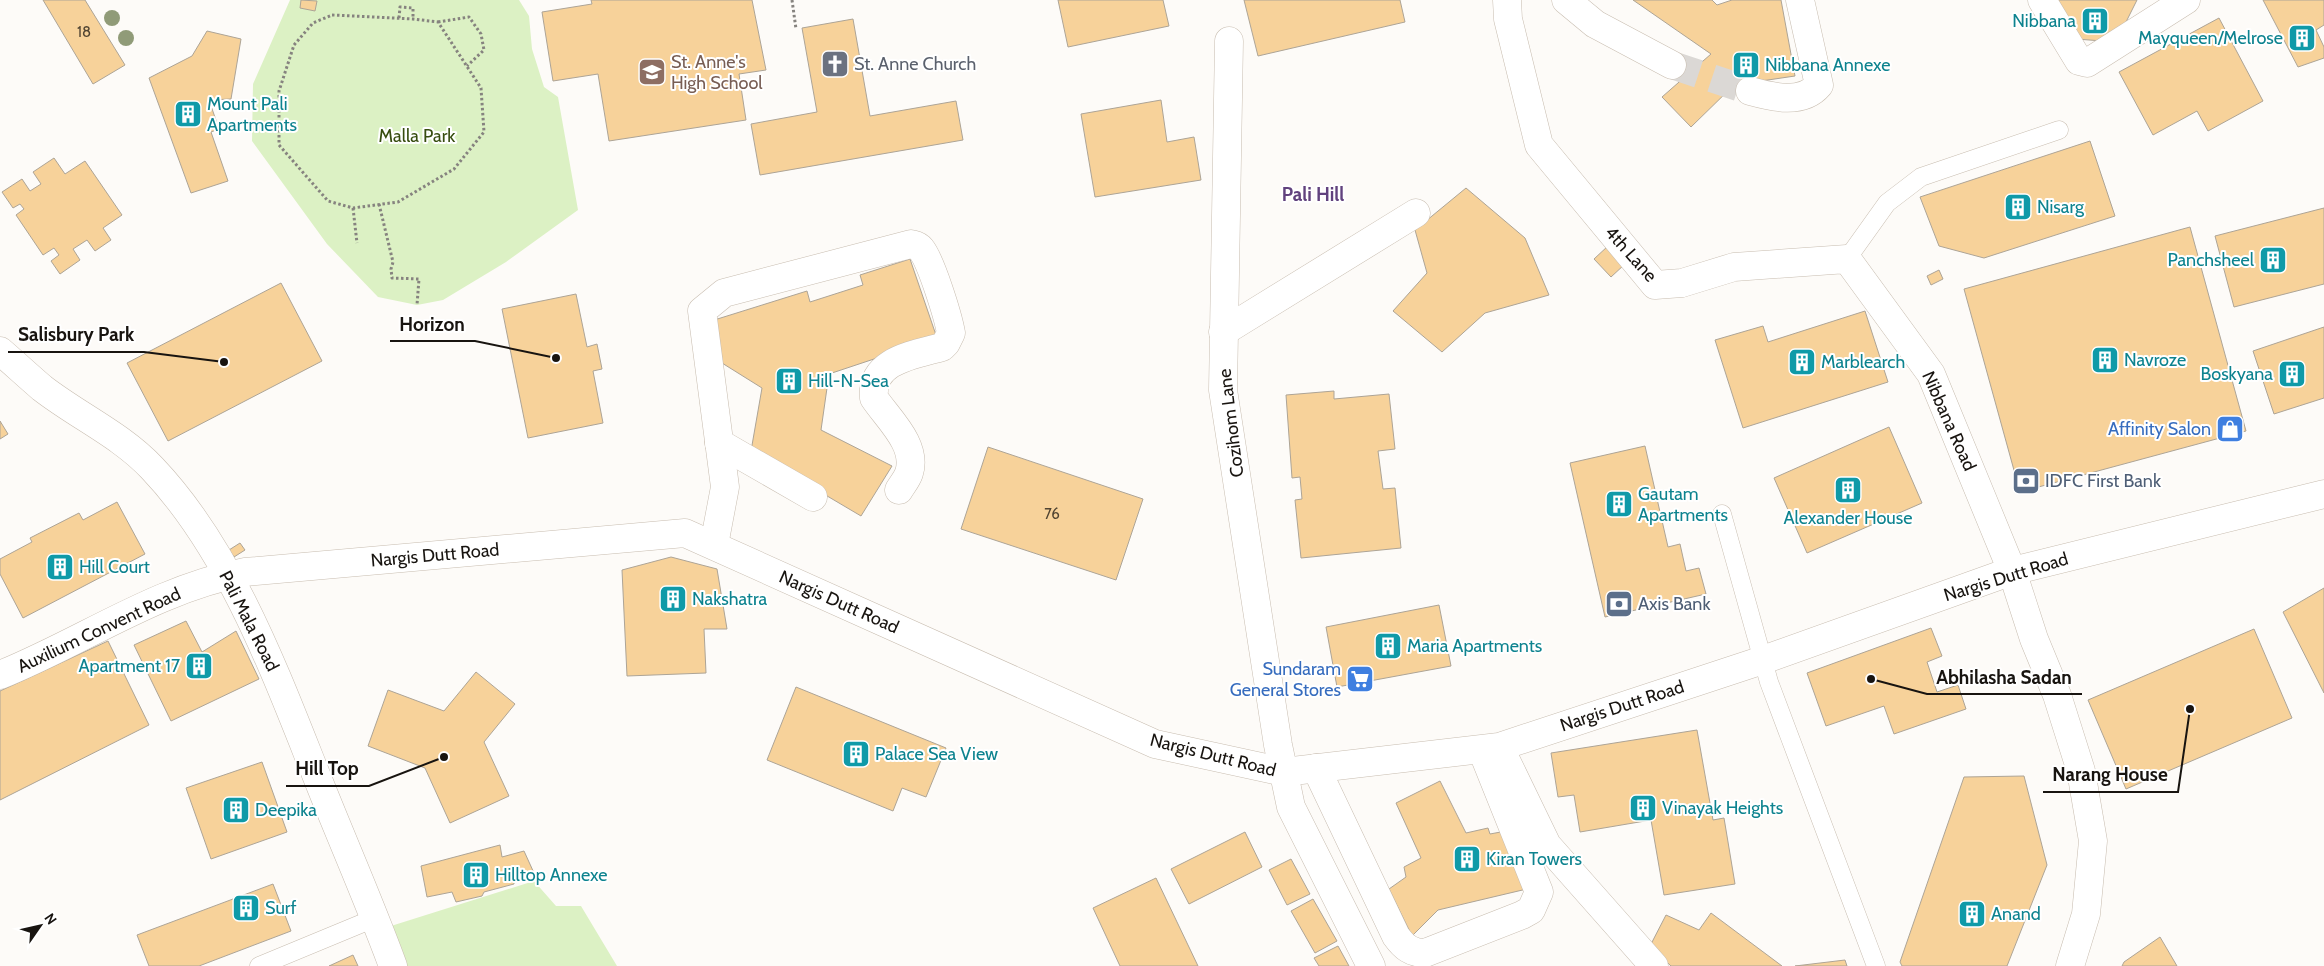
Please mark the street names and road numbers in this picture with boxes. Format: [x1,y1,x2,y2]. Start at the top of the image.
street label: 4th Lane [1600,222,1662,286]
street label: Cozihom Lane [1213,367,1249,479]
street label: Nibbana Road [1917,368,1981,474]
street label: Nargis Dutt Road [370,538,500,572]
street label: Nargis Dutt Road [1941,548,2071,606]
street label: Nargis Dutt Road [776,566,902,638]
street label: Pali Mala Road [214,567,284,675]
street label: Auxilium Convent Road [14,583,184,677]
street label: Nargis Dutt Road [1557,676,1687,736]
street label: Nargis Dutt Road [1148,729,1278,781]

